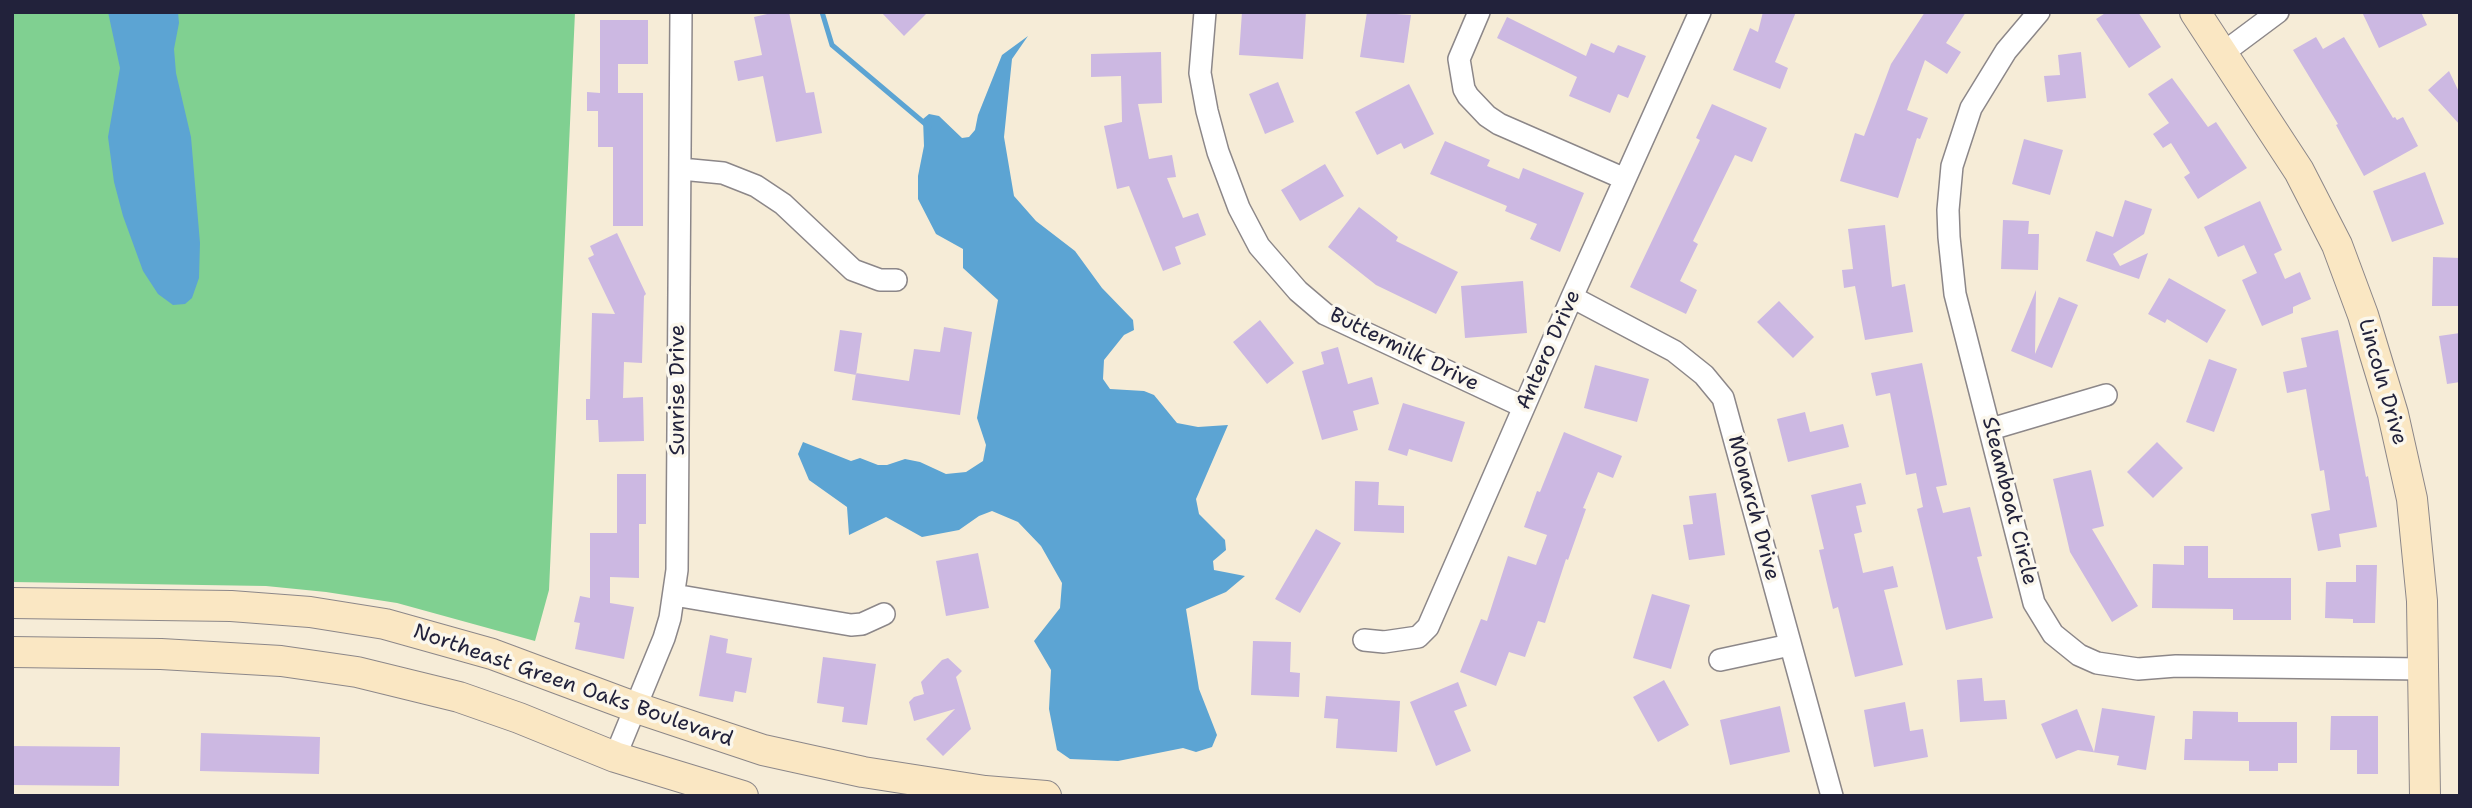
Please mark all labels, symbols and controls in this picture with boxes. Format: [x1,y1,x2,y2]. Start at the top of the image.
street label: Antero Drive [1511,286,1587,414]
street label: Buttermilk Drive [1325,303,1483,397]
street label: Lincoln Drive [2352,316,2412,448]
street label: Sunrise Drive [666,324,692,456]
street label: Steamboat Circle [1976,414,2042,588]
street label: Monarch Drive [1722,433,1784,583]
street label: Northeast Green Oaks Boulevard [410,619,736,753]

